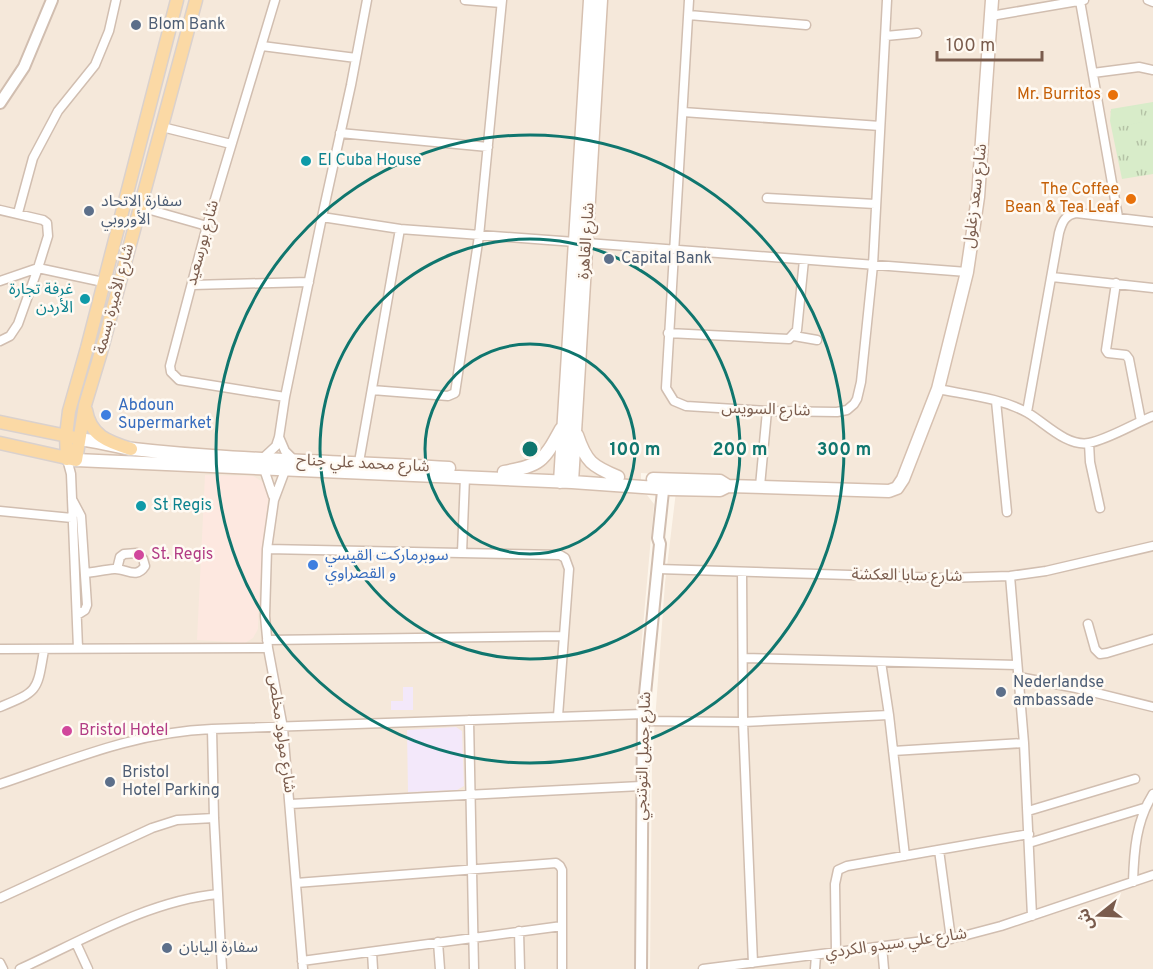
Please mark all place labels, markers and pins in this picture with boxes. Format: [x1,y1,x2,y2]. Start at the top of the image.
place label: Blom Bank [148,15,226,35]
marker: Blom Bank [129,18,143,32]
place label: Mr. Burritos [1017,85,1101,105]
marker: Mr. Burritos [1106,88,1120,102]
place label: El Cuba House [318,151,421,171]
marker: El Cuba House [299,154,313,168]
place label: The Coffee Bean & Tea Leaf [1005,180,1120,218]
place label: سفارة الاتحاد الأوروبي [101,192,182,231]
marker: The Coffee Bean & Tea Leaf [1124,192,1138,206]
marker: سفارة الاتحاد الأوروبي [82,204,96,218]
place label: Capital Bank [621,249,712,269]
marker: Capital Bank [602,252,616,266]
place label: غرفة تجارة الأردن [9,280,73,318]
marker: غرفة تجارة الأردن [78,292,92,306]
place label: Abdoun Supermarket [118,396,212,434]
marker: Abdoun Supermarket [99,408,113,422]
centre of rings [520,439,540,459]
place label: St Regis [153,496,212,516]
marker: St Regis [134,499,148,513]
place label: St. Regis [151,545,213,565]
place label: سوبرماركت القيسي و القصراوي [325,546,448,585]
marker: St. Regis [132,548,146,562]
marker: سوبرماركت القيسي و القصراوي [306,558,320,572]
place label: Nederlandse ambassade [1013,673,1104,711]
marker: Nederlandse ambassade [994,685,1008,699]
place label: Bristol Hotel [79,721,169,741]
marker: Bristol Hotel [60,724,74,738]
place label: Bristol Hotel Parking [122,763,220,801]
marker: Bristol Hotel Parking [103,775,117,789]
place label: سفارة اليابان [179,938,258,958]
marker: سفارة اليابان [160,941,174,955]

